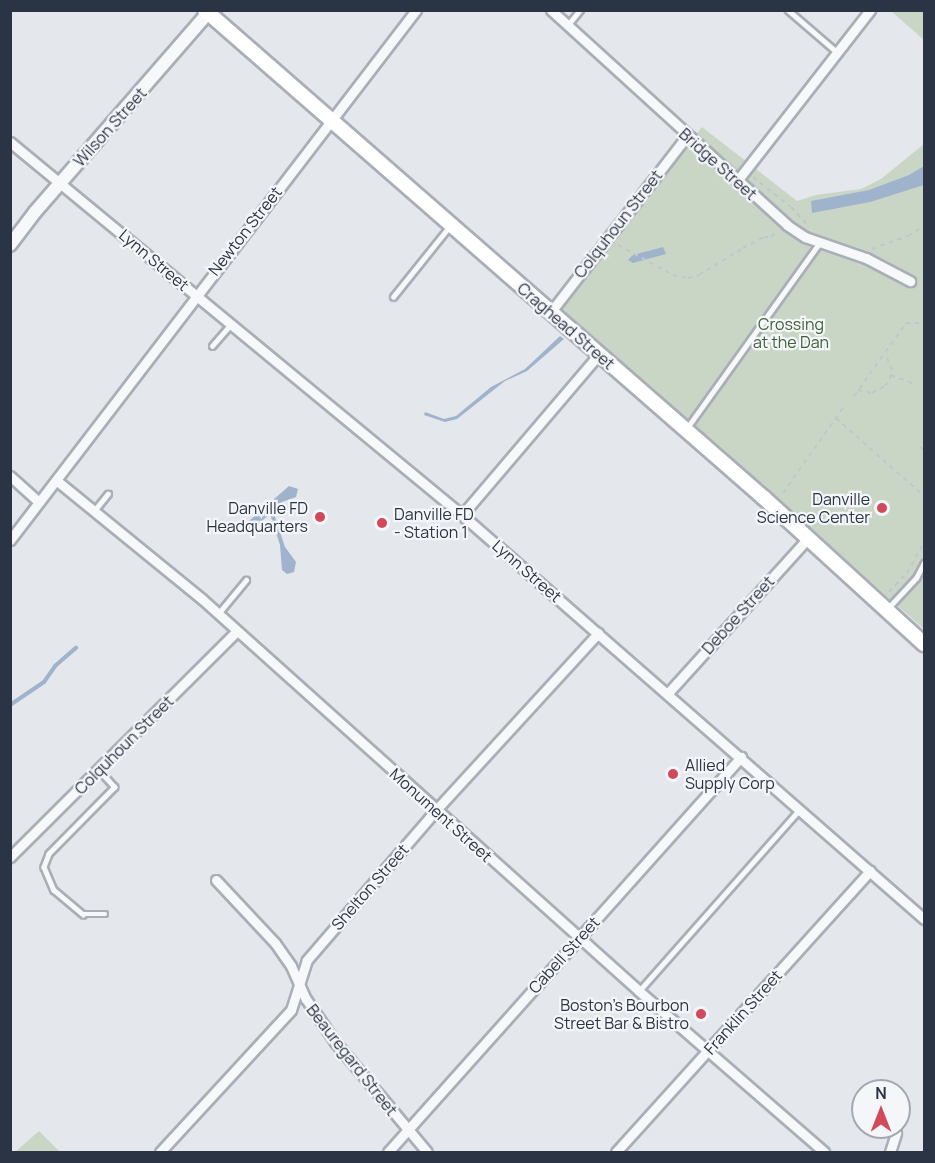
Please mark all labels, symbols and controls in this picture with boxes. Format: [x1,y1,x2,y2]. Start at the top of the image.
street label: Wilson Street [70,84,150,170]
street label: Bridge Street [675,124,761,204]
street label: Colquhoun Street [570,166,666,282]
street label: Newton Street [204,183,286,279]
street label: Lynn Street [115,225,193,295]
street label: Craghead Street [513,279,619,373]
park label: Crossing at the Dan [753,314,829,352]
place label: Danville Science Center [757,489,870,527]
place label: Danville FD Headquarters [207,498,308,536]
marker: Danville Science Center [875,501,889,515]
place label: Danville FD - Station 1 [394,504,474,542]
marker: Danville FD Headquarters [313,510,327,524]
marker: Danville FD - Station 1 [375,516,389,530]
street label: Lynn Street [489,536,565,606]
street label: Deboe Street [698,572,778,658]
street label: Colquhoun Street [71,692,177,798]
place label: Allied Supply Corp [685,755,775,793]
street label: Monument Street [386,764,496,866]
marker: Allied Supply Corp [666,767,680,781]
street label: Shelton Street [327,840,413,934]
street label: Cabell Street [524,913,604,997]
street label: Franklin Street [700,966,786,1058]
place label: Boston's Bourbon Street Bar & Bistro [554,995,689,1033]
street label: Beauregard Street [303,1001,401,1119]
marker: Boston's Bourbon Street Bar & Bistro [694,1007,708,1021]
north arrow [851,1079,911,1139]
text: N [875,1082,887,1104]

